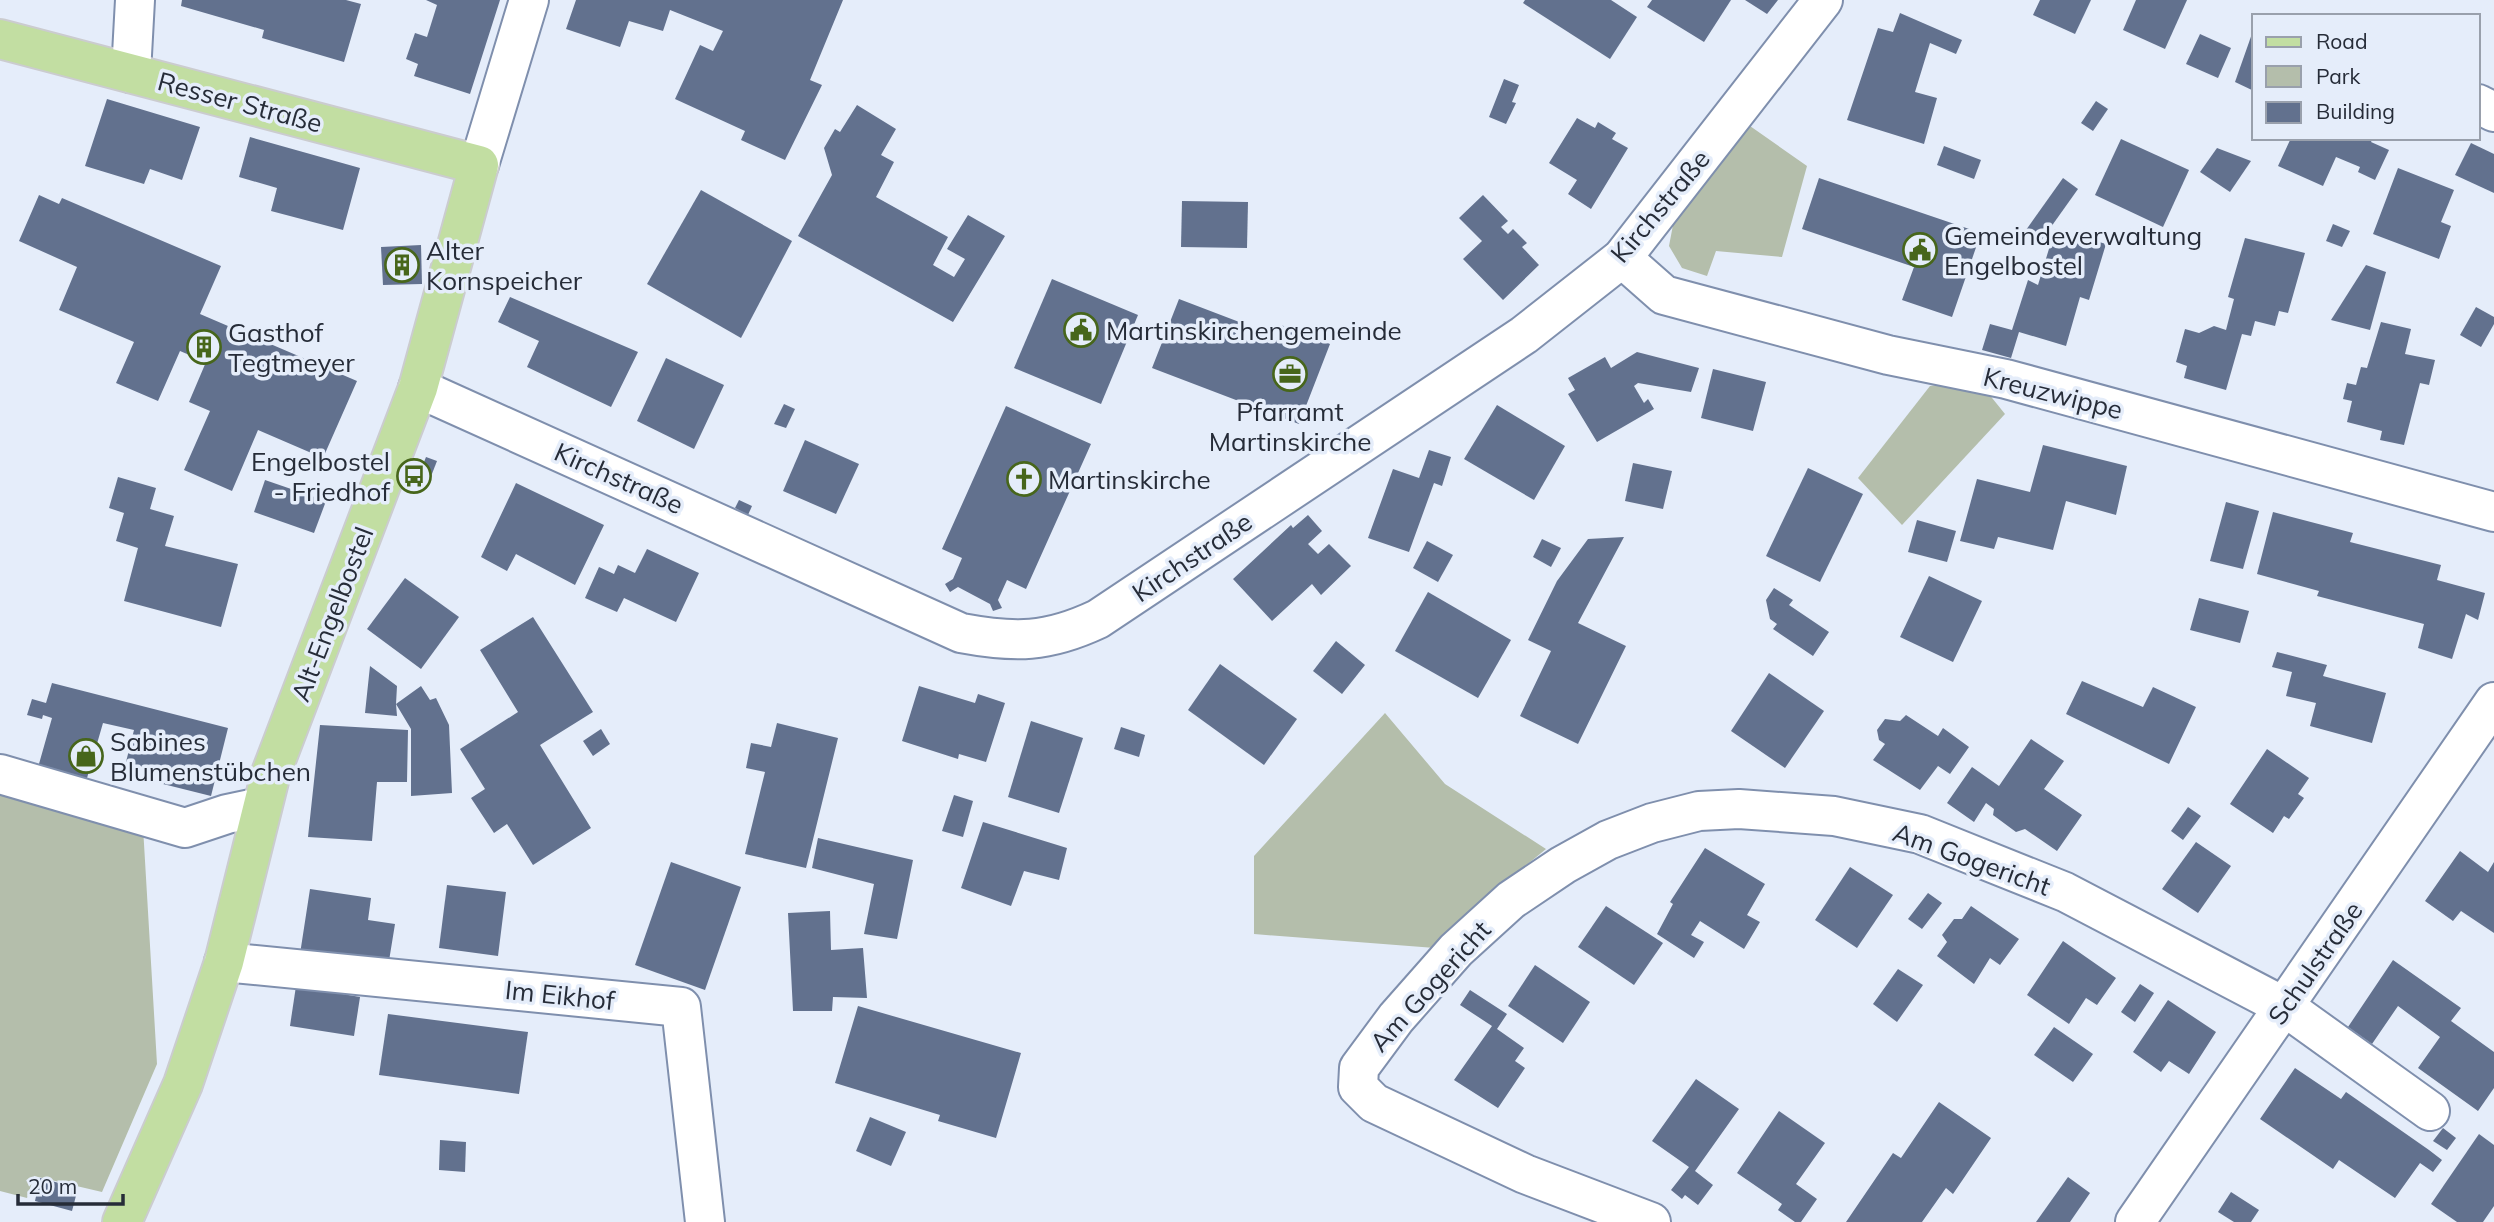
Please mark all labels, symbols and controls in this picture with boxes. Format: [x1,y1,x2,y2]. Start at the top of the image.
legend [2252,14,2480,140]
text: Road [2316,28,2367,54]
text: Park [2316,63,2360,89]
street label: Resser Straße [154,64,326,140]
text: Building [2316,98,2395,124]
street label: Kirchstraße [1603,143,1717,269]
place label: Gemeindeverwaltung Engelbostel [1944,219,2202,282]
public building icon: Gemeindeverwaltung Engelbostel [1901,231,1939,269]
place label: Alter Kornspeicher [426,234,583,297]
building icon: Alter Kornspeicher [383,246,421,284]
public building icon: Martinskirchengemeinde [1062,311,1100,349]
place label: Martinskirchengemeinde [1106,314,1402,347]
place label: Gasthof Tegtmeyer [228,316,355,379]
building icon: Gasthof Tegtmeyer [185,328,223,366]
office icon: Pfarramt Martinskirche [1271,355,1309,393]
street label: Kreuzwippe [1980,360,2126,426]
place label: Pfarramt Martinskirche [1209,395,1371,458]
street label: Kirchstraße [550,435,688,521]
place label: Engelbostel - Friedhof [251,445,391,508]
bus stop icon: Engelbostel - Friedhof [395,457,433,495]
church icon: Martinskirche [1005,460,1043,498]
place label: Martinskirche [1048,463,1211,496]
street label: Kirchstraße [1126,505,1258,609]
street label: Alt-Engelbostel [284,522,380,706]
place label: Sabines Blumenstübchen [110,725,311,788]
shop icon: Sabines Blumenstübchen [67,737,105,775]
street label: Am Gogericht [1889,815,2055,903]
street label: Schulstraße [2261,895,2369,1031]
street label: Am Gogericht [1362,914,1498,1058]
street label: Im Eikhof [504,973,618,1017]
scale bar [18,1162,122,1206]
text: 20 m [28,1173,77,1199]

